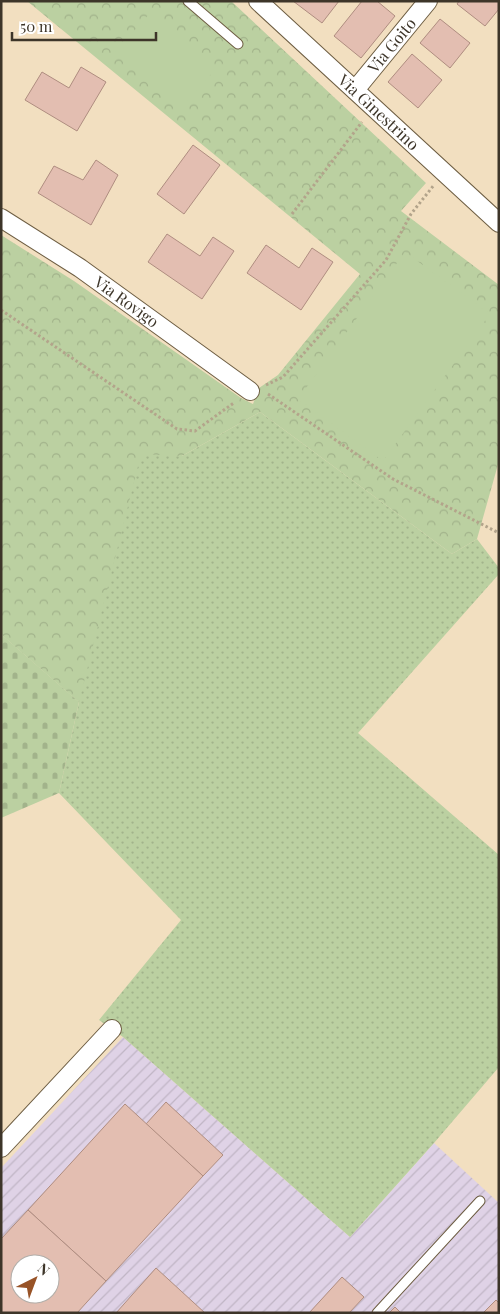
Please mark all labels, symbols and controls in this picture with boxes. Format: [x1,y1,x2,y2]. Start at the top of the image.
scale bar [12,10,156,42]
street label: Via Goito [362,13,420,78]
text: 50 m [20,16,53,36]
street label: Via Ginestrino [333,69,424,154]
street label: Via Rovigo [90,270,163,332]
north arrow [10,1254,60,1304]
text: N [34,1259,54,1279]

